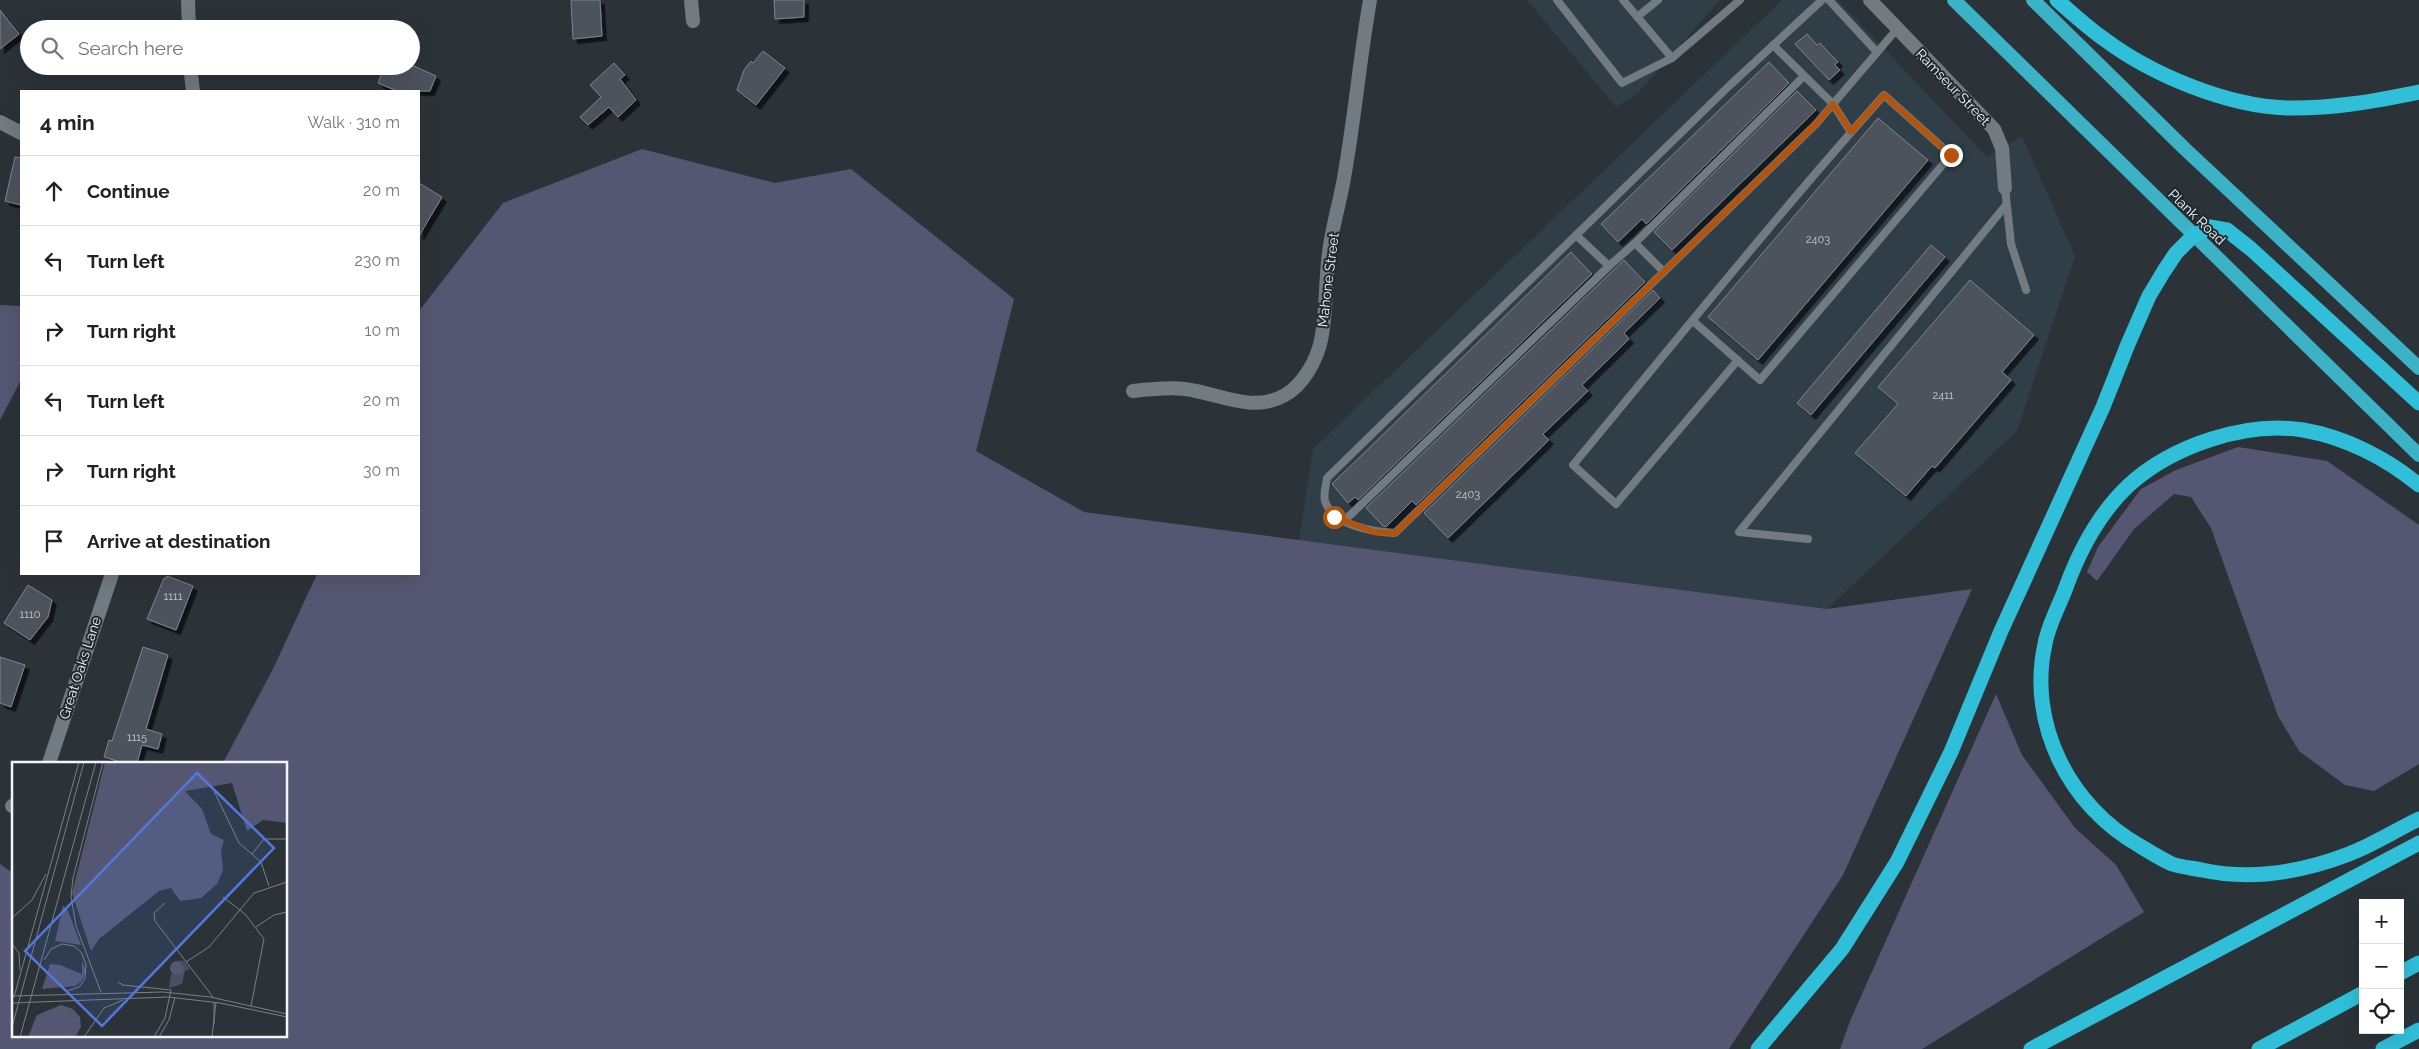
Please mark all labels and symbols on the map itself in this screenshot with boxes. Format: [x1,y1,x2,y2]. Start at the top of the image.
street label: Ramseur Street [1913,46,1994,129]
route end [1940,144,1963,167]
street label: Plank Road [2165,186,2229,248]
street label: Mahone Street [1314,232,1342,328]
house number: 2403 [1806,233,1830,246]
house number: 2411 [1932,389,1954,402]
house number: 2403 [1456,488,1480,501]
route start [1323,506,1346,529]
house number: 1111 [164,590,183,603]
house number: 1110 [20,608,41,621]
street label: Great Oaks Lane [56,615,104,721]
house number: 1115 [127,731,147,744]
inset map [12,762,288,1036]

